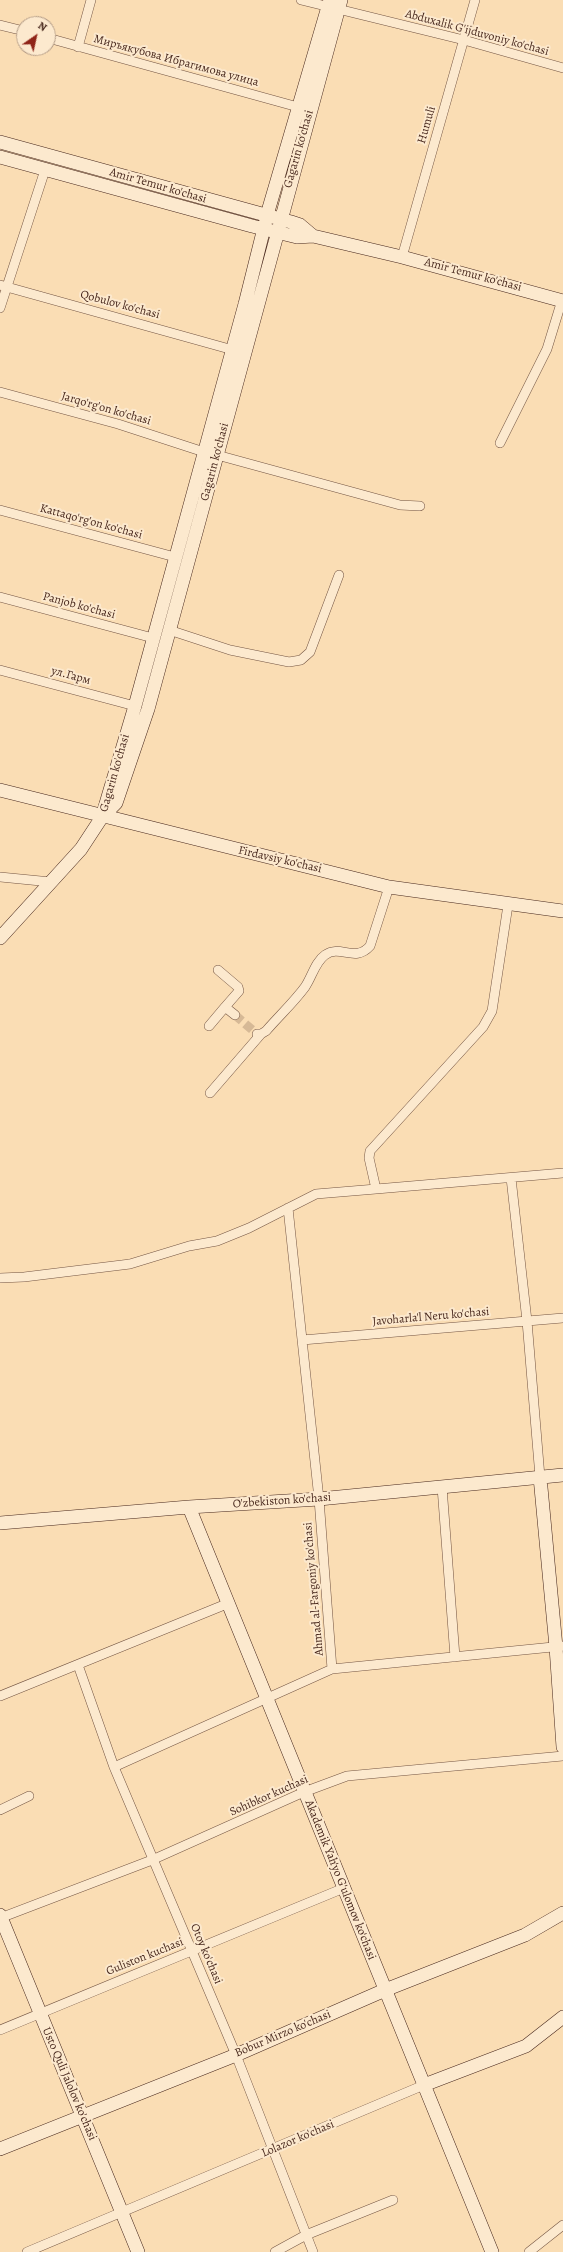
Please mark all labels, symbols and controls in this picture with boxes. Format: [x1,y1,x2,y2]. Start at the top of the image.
street label: Abduxalik G'ijduvoniy ko'chasi [404,7,550,59]
north arrow [16,16,56,56]
text: N [35,18,50,35]
street label: Миръякубова Ибрагимова улица [92,32,260,90]
street label: Humuli [415,105,439,145]
street label: Gagarin ko'chasi [281,108,317,190]
street label: Amir Temur ko'chasi [108,165,208,207]
street label: Amir Temur ko'chasi [423,255,523,295]
street label: Qobulov ko'chasi [79,287,161,323]
street label: Jarqo'rg'on ko'chasi [59,389,153,429]
street label: Gagarin ko'chasi [198,421,232,503]
street label: Kattaqo'rg'on ko'chasi [38,501,144,543]
street label: Panjob ko'chasi [41,589,117,623]
street label: ул.Гарм [50,664,92,688]
street label: Gagarin ko'chasi [97,732,133,814]
street label: Firdavsiy ko'chasi [237,843,323,877]
street label: Javoharla'l Neru ko'chasi [372,1305,490,1329]
street label: O'zbekiston ko'chasi [232,1490,332,1512]
street label: Ahmad al-Fargoniy ko'chasi [301,1522,327,1656]
street label: Sohibkor kuchasi [228,1772,310,1820]
street label: Akademik Yah'yo G'ulomov ko'chasi [301,1798,379,1962]
street label: Otoy ko'chasi [187,1922,225,1986]
street label: Guliston kuchasi [104,1935,186,1979]
street label: Bobur Mirzo ko'chasi [233,2007,333,2061]
street label: Usto Quli Jalolov ko'chasi [39,2025,99,2143]
street label: Lolazor ko'chasi [260,2117,336,2161]

